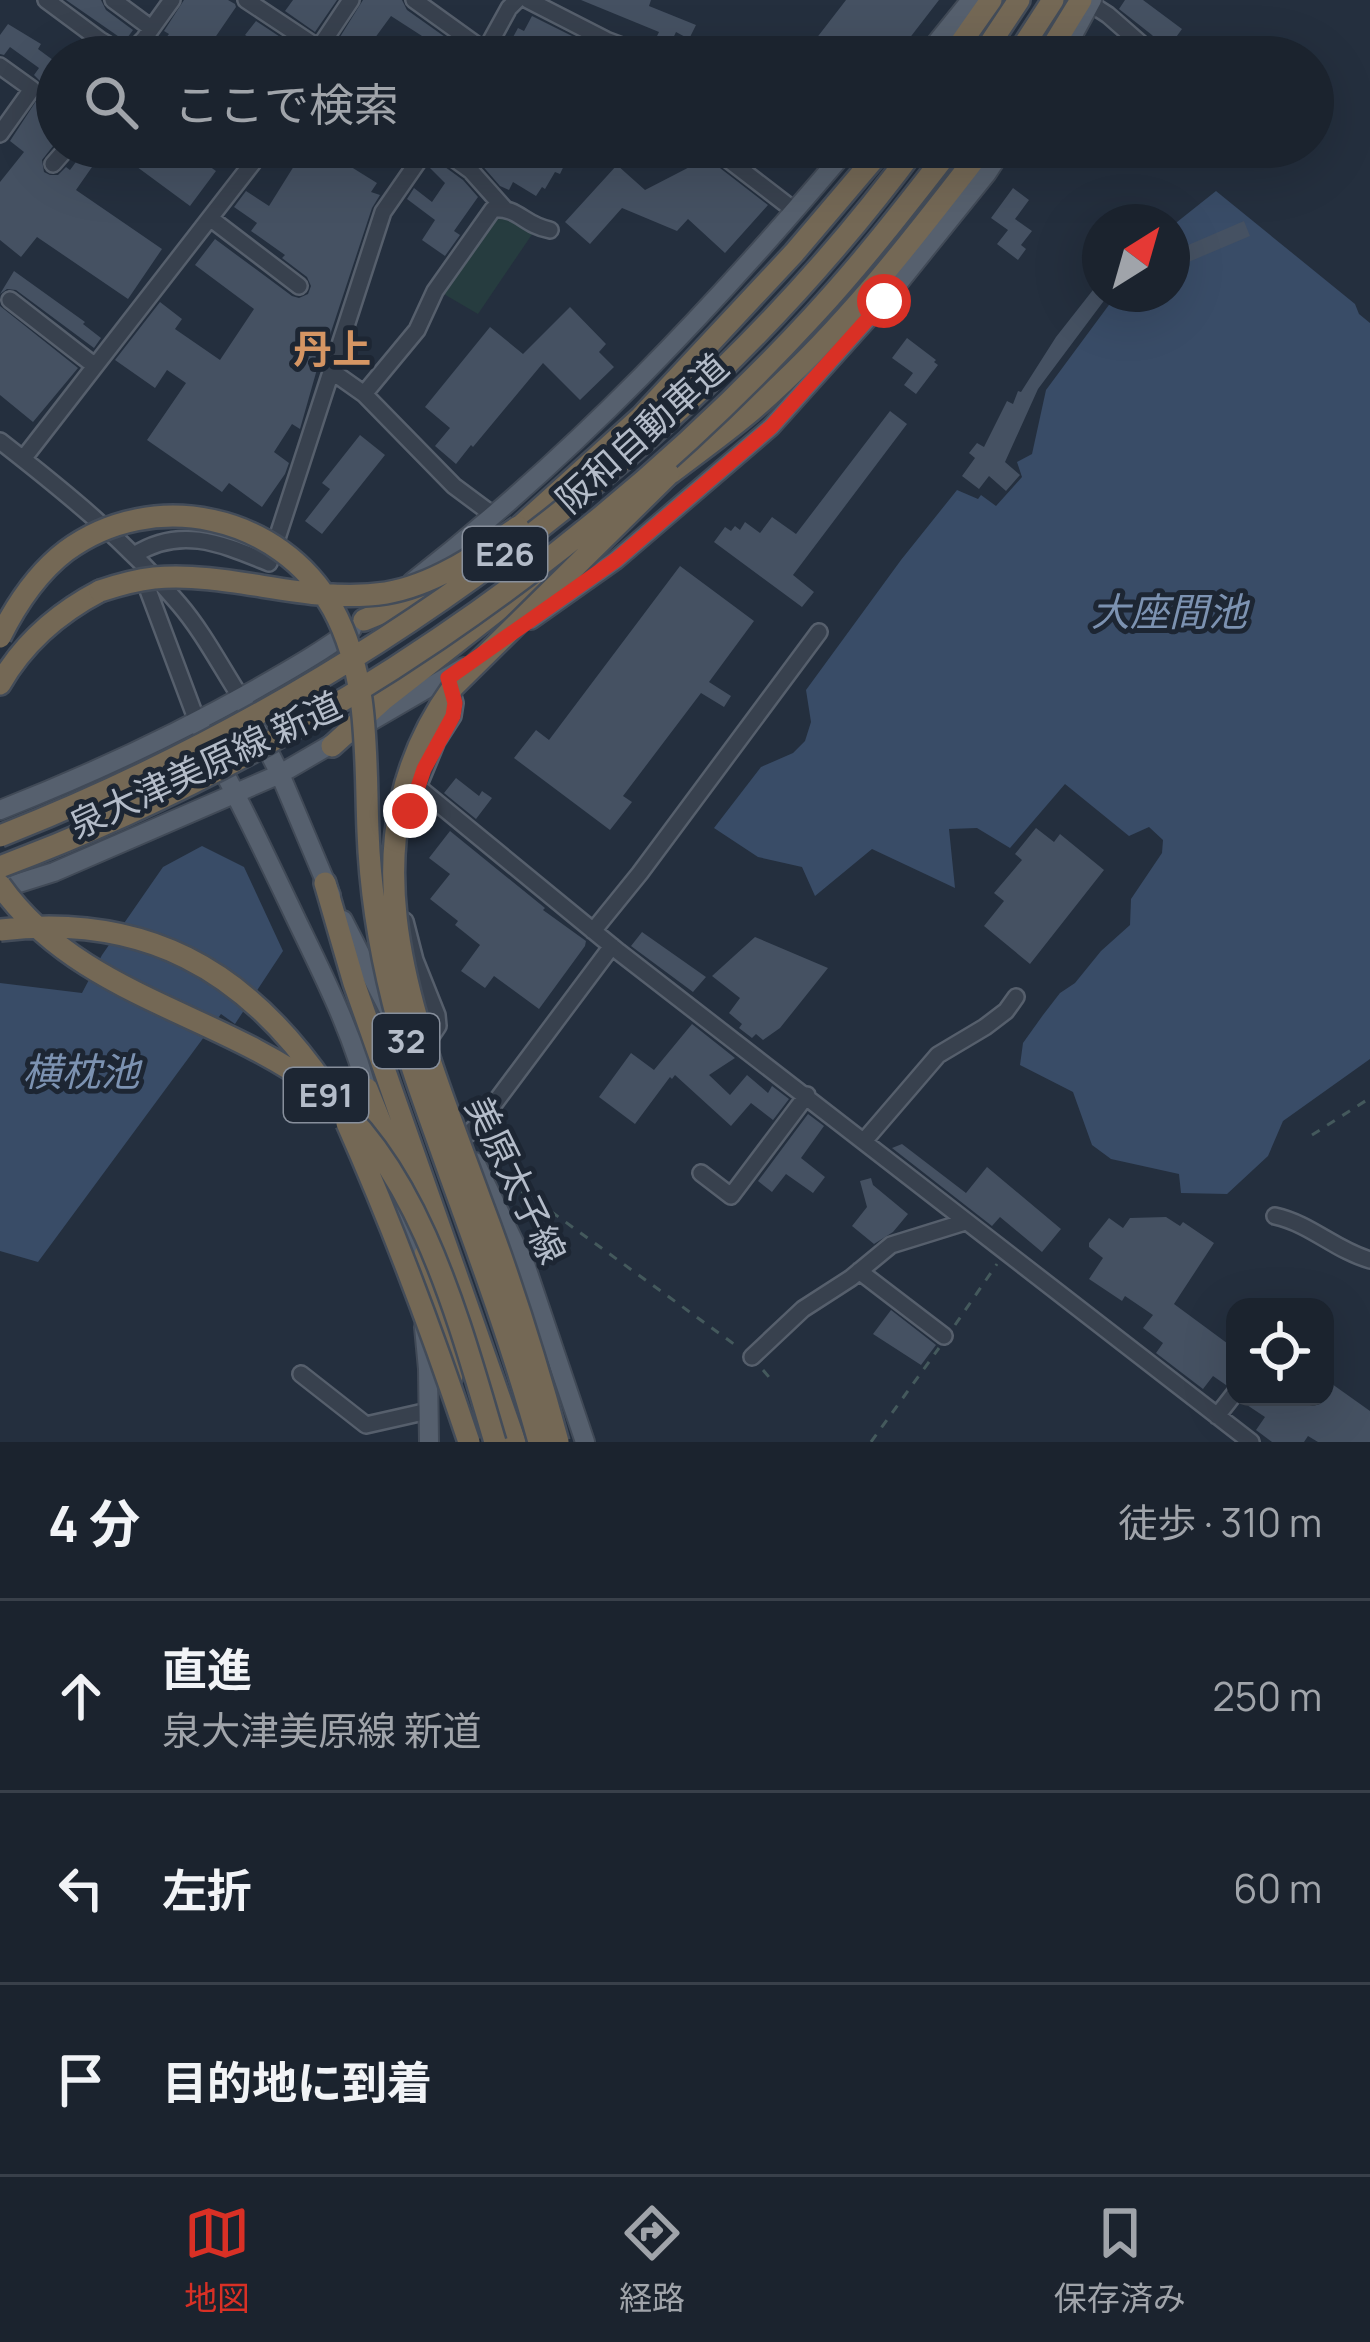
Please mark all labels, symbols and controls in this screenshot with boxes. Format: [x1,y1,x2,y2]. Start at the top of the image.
search box [36,36,1334,168]
icon: search [78,69,144,135]
text: ここで検索 [174,73,399,135]
north arrow [1082,204,1190,312]
route start [857,274,911,328]
district label: 丹上 [293,321,371,375]
street label: 阪和自動車道 [545,342,738,523]
road number: E26 [463,527,547,581]
water label: 大座間池 [1091,584,1251,638]
street label: 泉大津美原線 新道 [61,680,349,849]
route end [383,784,437,838]
road number: 32 [373,1014,439,1068]
water label: 横枕池 [22,1044,143,1098]
road number: E91 [284,1068,368,1122]
street label: 美原太子線 [455,1088,578,1271]
map controls [1226,1298,1334,1406]
button: locate [1226,1298,1334,1406]
text: 4 分 [48,1488,140,1557]
text: 徒歩 · 310 m [1118,1495,1322,1549]
text: 直進 [162,1638,252,1700]
icon: ahead [48,1663,114,1729]
text: 250 m [1213,1669,1322,1723]
text: 泉大津美原線 新道 [162,1703,482,1757]
icon: left [48,1855,114,1921]
text: 左折 [162,1859,252,1921]
text: 60 m [1233,1861,1322,1915]
icon: arrive [48,2047,114,2113]
text: 目的地に到着 [162,2051,432,2113]
tab: 地図 [184,2200,250,2320]
tab: 経路 [619,2200,685,2320]
tab: 保存済み [1054,2200,1186,2320]

